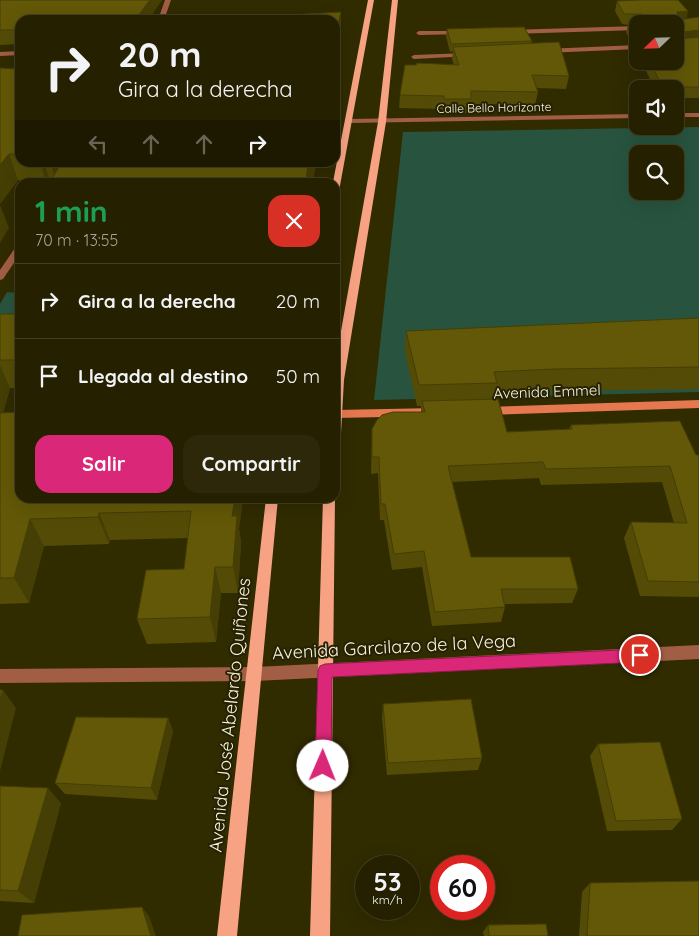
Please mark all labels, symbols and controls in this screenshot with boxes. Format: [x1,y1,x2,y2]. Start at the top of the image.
north arrow [629,15,684,70]
map controls [629,15,684,200]
text: 20 m [118,32,201,76]
icon: right [35,35,100,100]
text: Gira a la derecha [118,75,293,103]
button: sound [629,80,684,135]
street label: Calle Bello Horizonte [436,99,552,116]
icon: left [84,130,112,158]
icon: ahead [137,130,165,158]
icon: ahead [190,130,218,158]
icon: right [243,130,271,158]
button: search [629,145,684,200]
text: 1 min [35,192,108,230]
button: close [268,195,320,247]
text: 70 m · 13:55 [35,230,118,250]
icon: right [35,287,63,315]
text: Gira a la derecha [78,289,236,313]
text: 20 m [276,289,320,313]
icon: arrive [35,362,63,390]
text: Llegada al destino [78,364,248,388]
text: 50 m [276,364,320,388]
street label: Avenida Emmel [493,380,601,403]
button: Salir [35,435,173,493]
button: Compartir [183,435,320,493]
street label: Avenida José Abelardo Quiñones [204,577,255,853]
street label: Avenida Garcilazo de la Vega [272,629,516,664]
pin [619,634,661,676]
icon: arrive [626,641,654,669]
position arrow [296,739,348,791]
speed limit sign: 60 [430,855,495,920]
text: 53 [374,866,401,897]
text: km/h [372,892,403,907]

